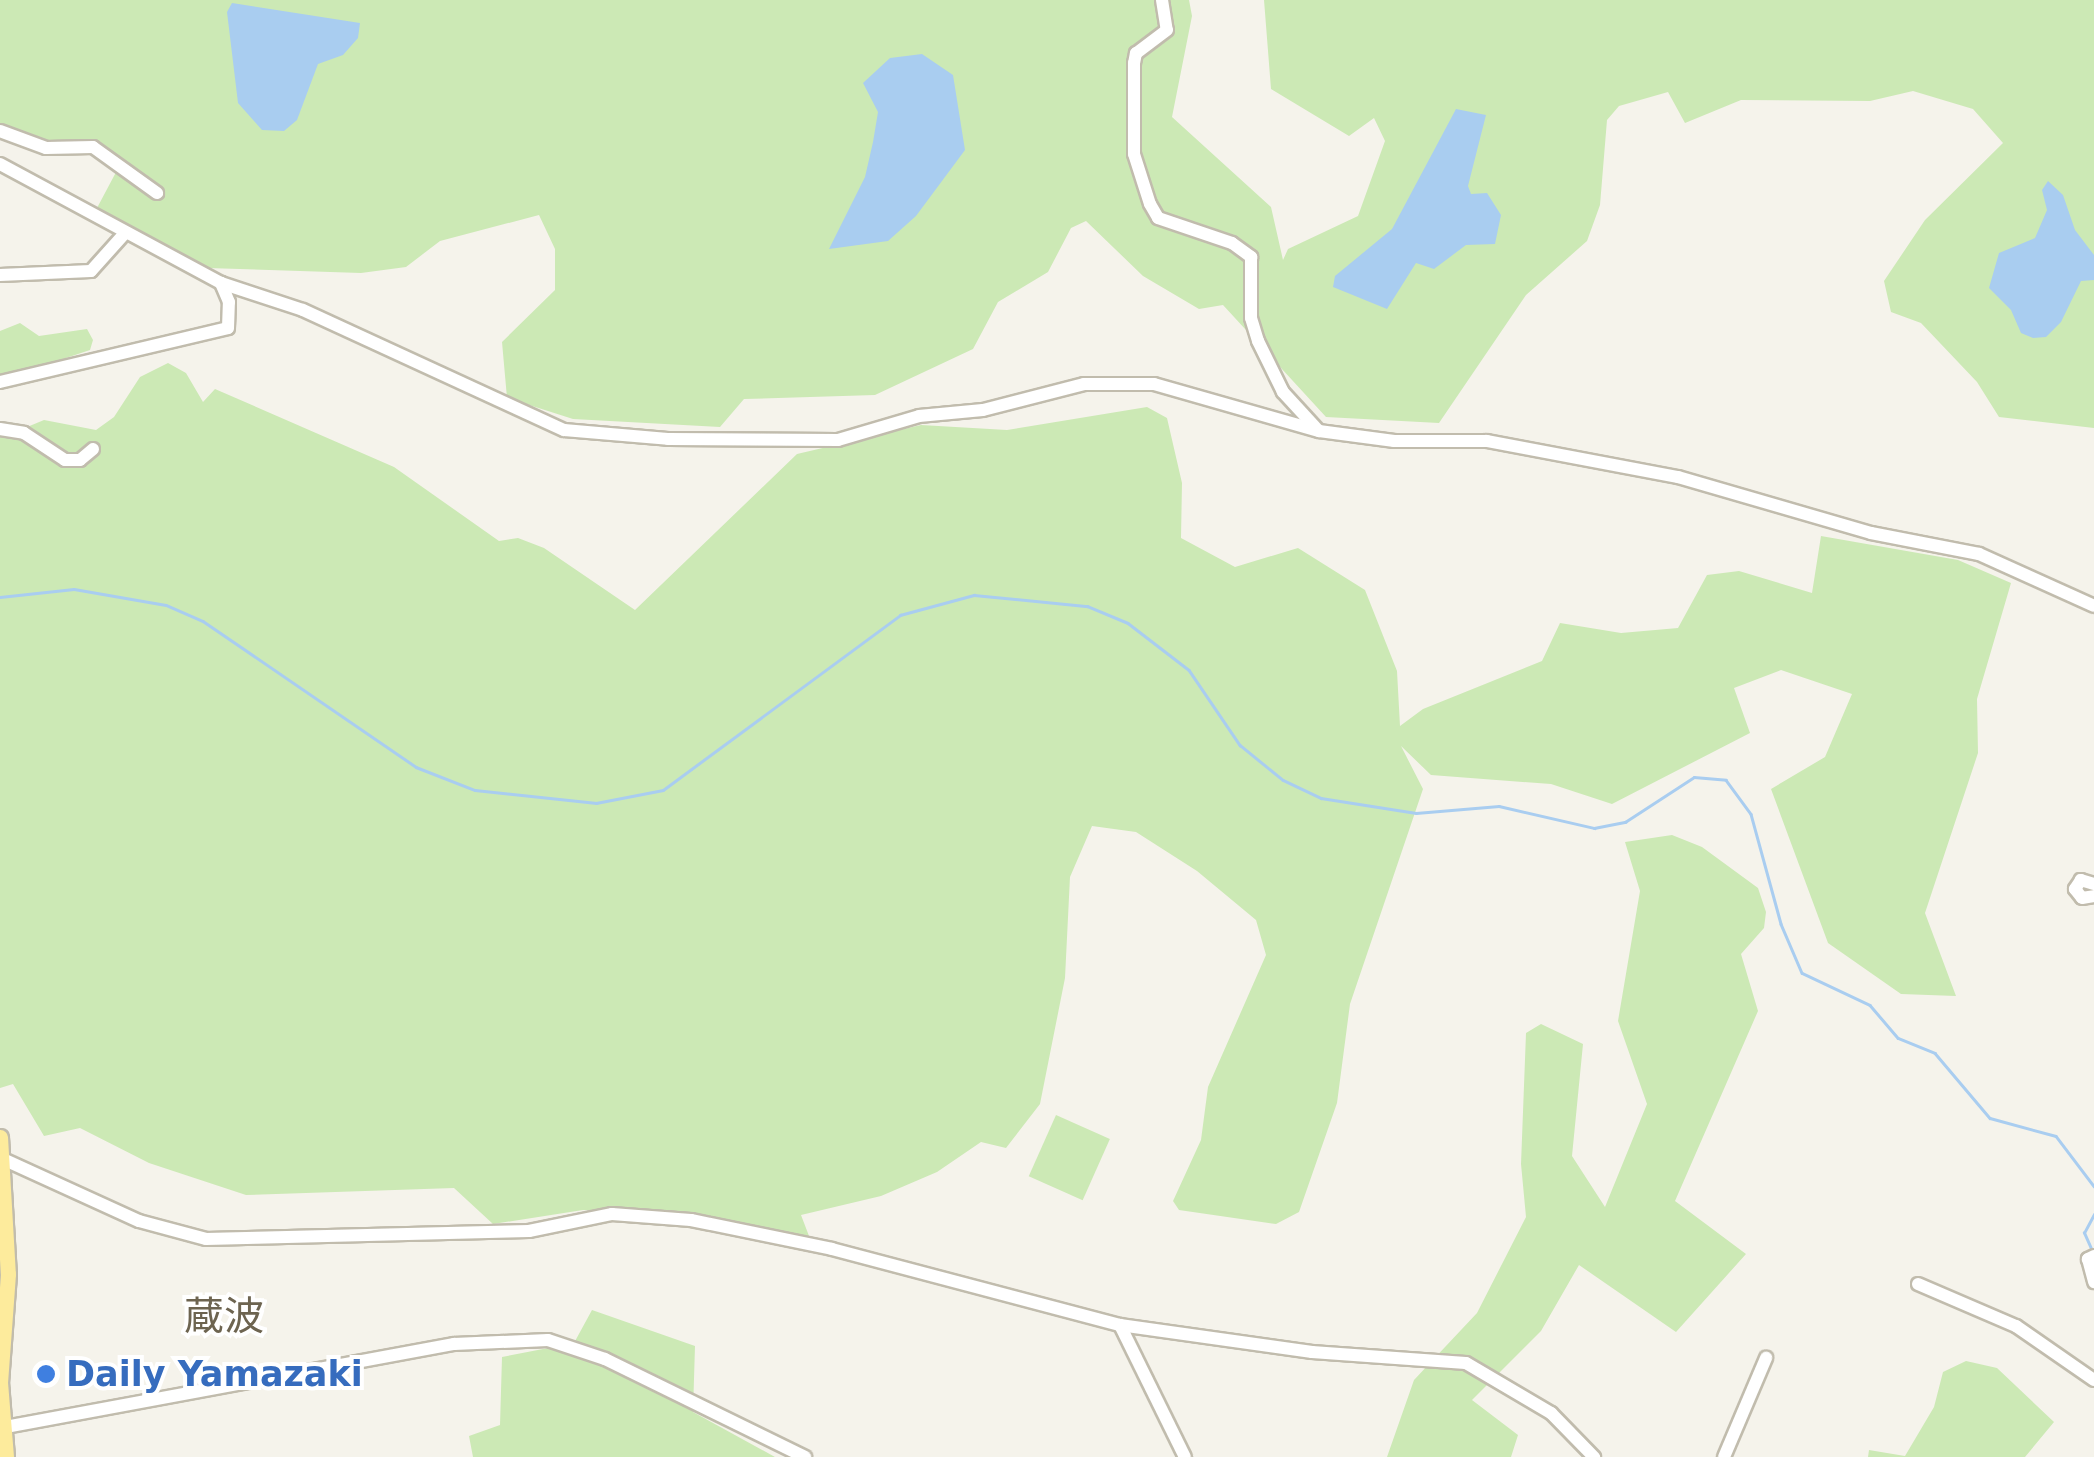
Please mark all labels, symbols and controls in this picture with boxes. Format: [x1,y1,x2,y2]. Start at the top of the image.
district label: 蔵波 [184,1292,264,1340]
place label: Daily Yamazaki [66,1353,363,1395]
marker: Daily Yamazaki [35,1363,57,1385]

